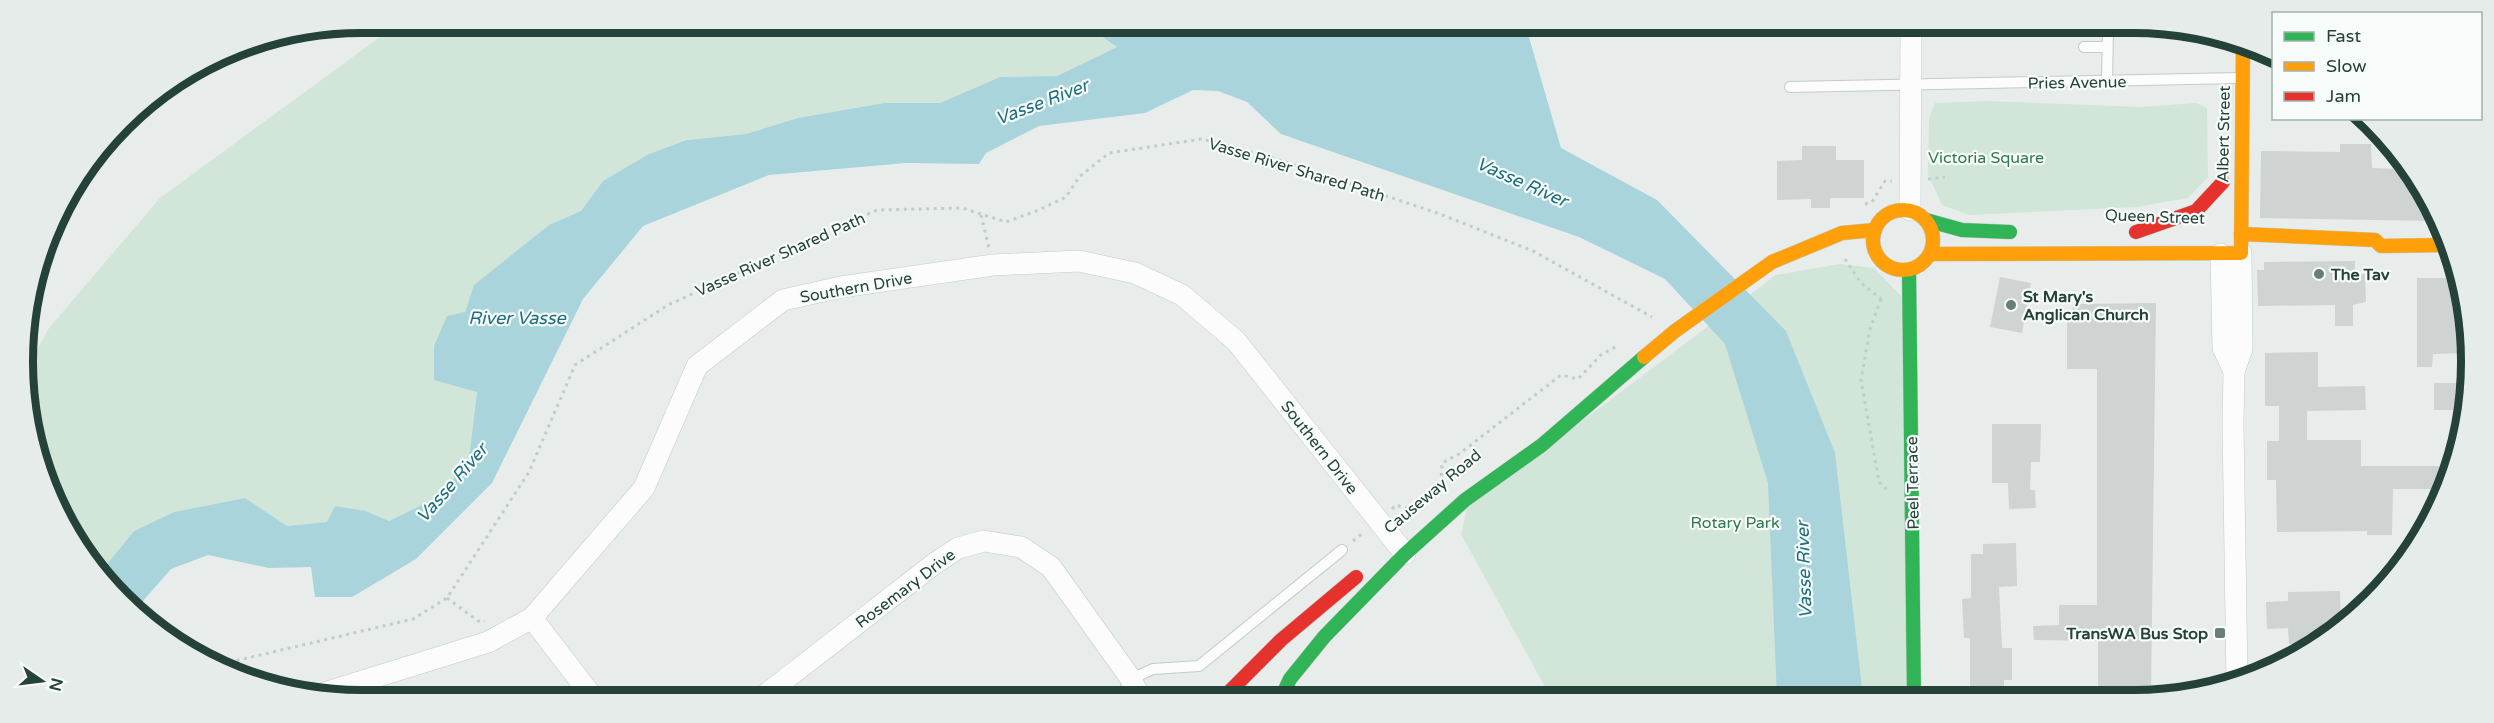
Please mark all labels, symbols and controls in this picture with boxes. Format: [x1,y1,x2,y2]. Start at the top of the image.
legend [2272,12,2482,120]
text: Fast [2326,25,2361,47]
text: Slow [2326,55,2367,77]
street label: Pries Avenue [2027,72,2127,94]
water label: Vasse River [993,73,1093,130]
street label: Albert Street [2213,85,2235,183]
text: Jam [2326,85,2361,107]
street label: Vasse River Shared Path [1206,134,1387,206]
park label: Victoria Square [1928,148,2044,168]
water label: Vasse River [1473,152,1573,213]
street label: Queen Street [2104,205,2205,229]
street label: Vasse River Shared Path [693,208,868,301]
place label: The Tav [2330,265,2390,285]
marker: The Tav [2312,267,2326,281]
street label: Southern Drive [798,268,914,308]
place label: St Mary's Anglican Church [2023,287,2149,325]
marker: St Mary's Anglican Church [2004,298,2018,312]
water label: River Vasse [468,307,567,329]
street label: Southern Drive [1276,397,1362,499]
street label: Peel Terrace [1902,436,1924,530]
water label: Vasse River [412,437,494,527]
street label: Causeway Road [1380,445,1485,538]
park label: Rotary Park [1690,513,1780,533]
water label: Vasse River [1791,519,1817,619]
street label: Rosemary Drive [852,545,959,633]
place label: TransWA Bus Stop [2066,624,2208,644]
marker: TransWA Bus Stop [2213,626,2227,640]
north arrow [12,651,72,711]
text: N [44,676,67,693]

